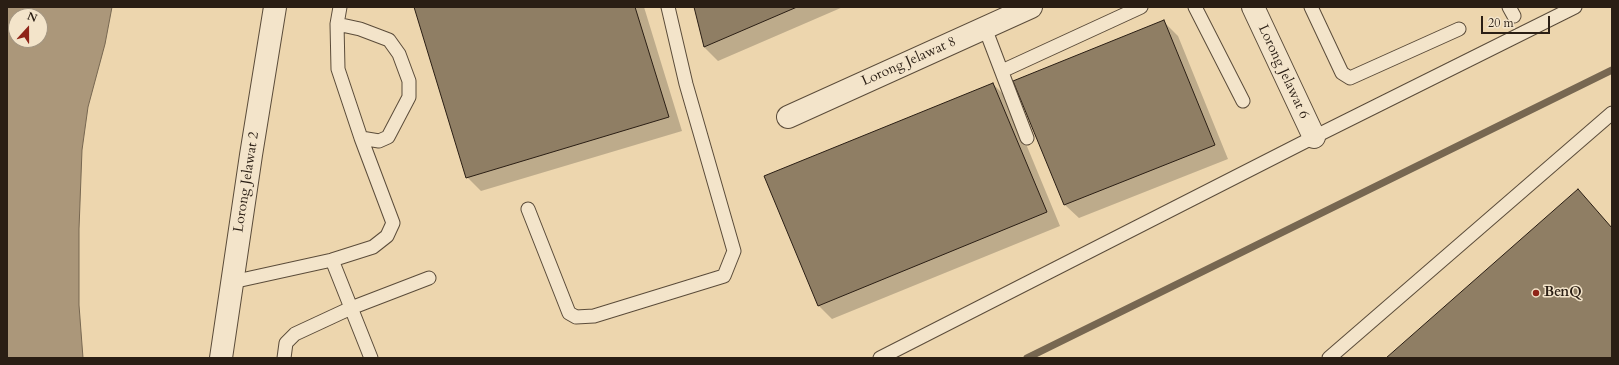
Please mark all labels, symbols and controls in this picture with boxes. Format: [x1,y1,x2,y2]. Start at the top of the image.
north arrow [8,8,48,48]
scale bar [1483,8,1552,34]
text: N [25,9,39,26]
text: 20 m [1488,15,1514,31]
street label: Lorong Jelawat 6 [1254,22,1312,122]
street label: Lorong Jelawat 8 [859,34,959,90]
street label: Lorong Jelawat 2 [231,131,263,233]
place label: BenQ [1544,285,1582,301]
marker: BenQ [1531,288,1541,298]

